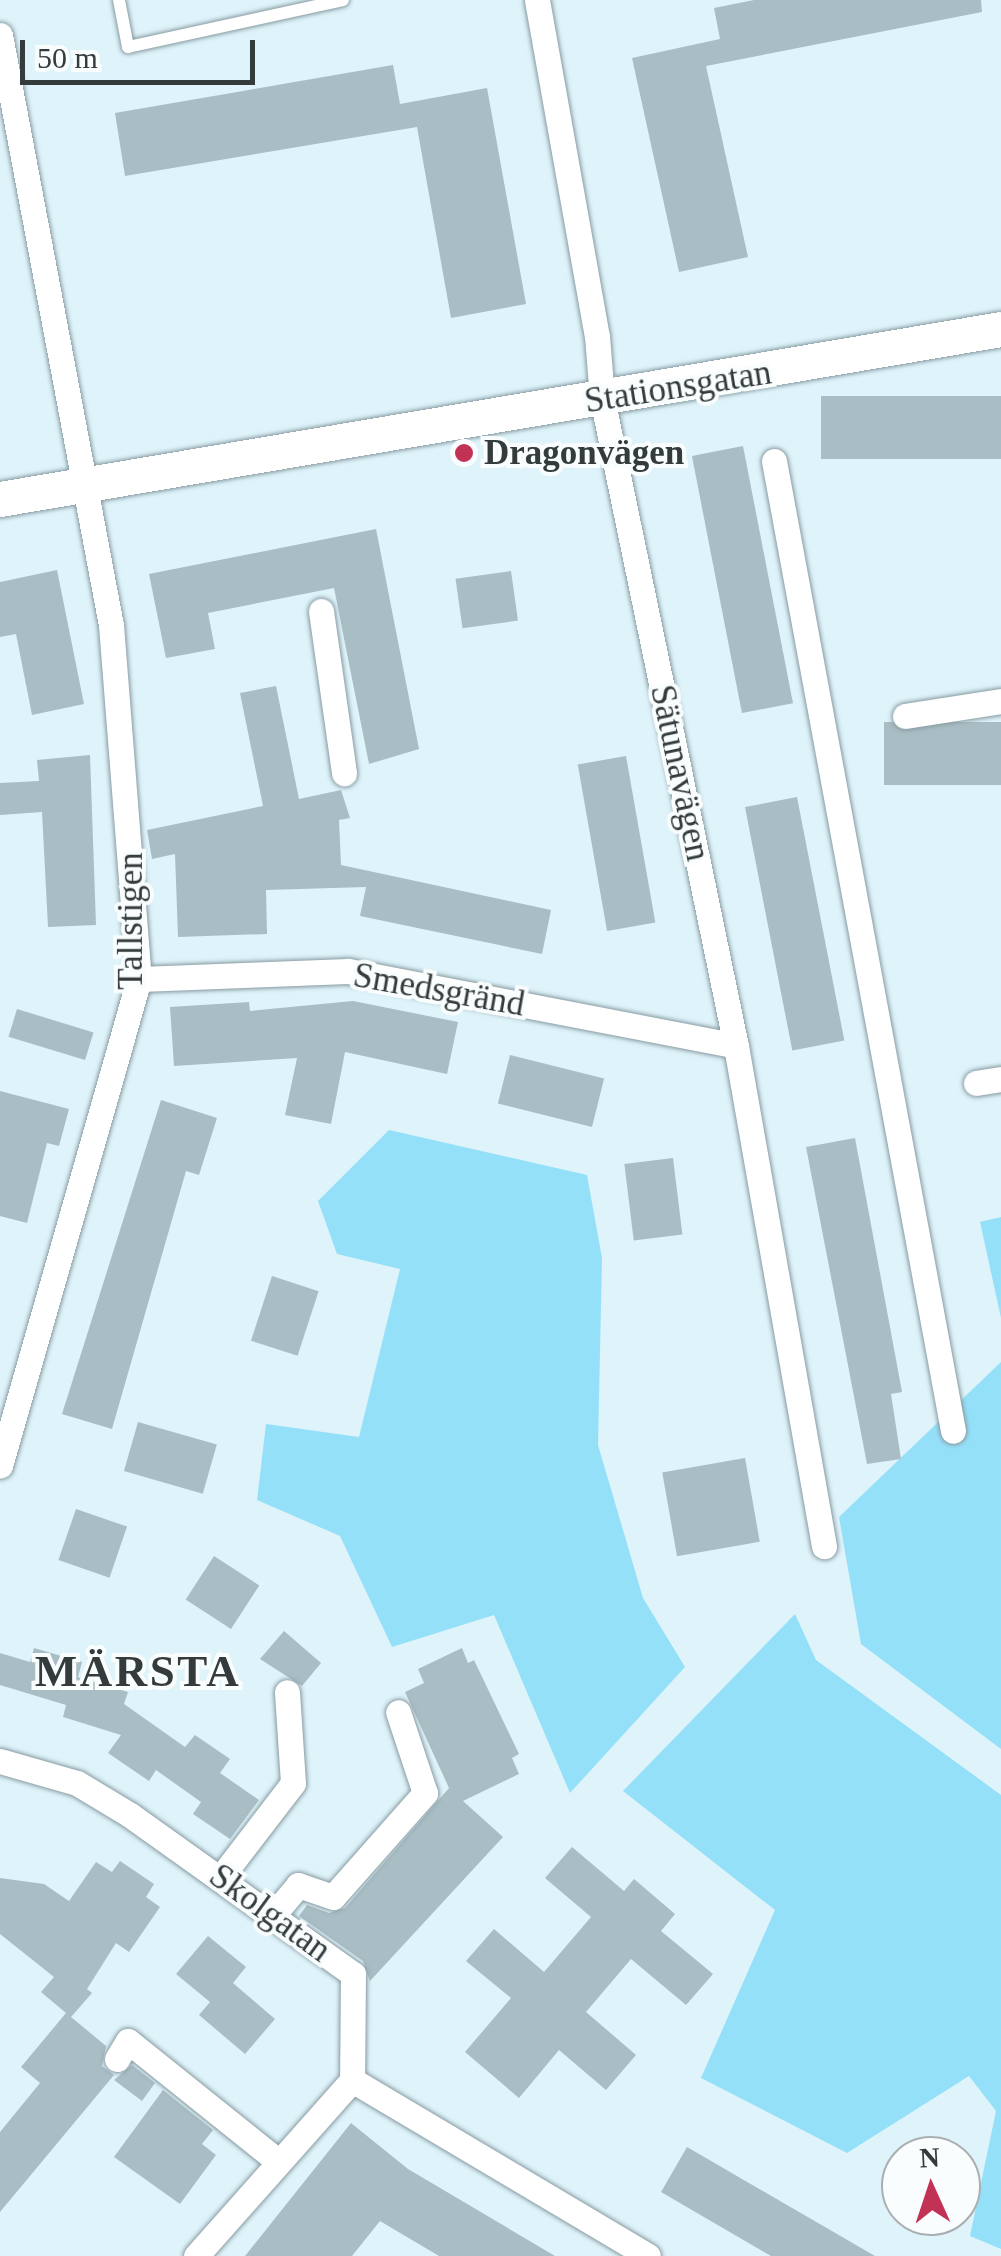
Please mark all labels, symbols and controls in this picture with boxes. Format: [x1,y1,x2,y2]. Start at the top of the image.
scale bar [25,20,260,82]
text: 50 m [37,41,98,74]
street label: Stationsgatan [582,352,774,422]
place label: Dragonvägen [484,432,684,474]
marker: Dragonvägen [453,442,475,464]
street label: Sätunavägen [641,681,719,865]
street label: Tallstigen [110,852,152,990]
street label: Smedsgränd [350,954,528,1026]
district label: MÄRSTA [35,1645,241,1699]
street label: Skolgatan [201,1855,339,1971]
north arrow [881,2136,981,2236]
text: N [919,2142,940,2174]

